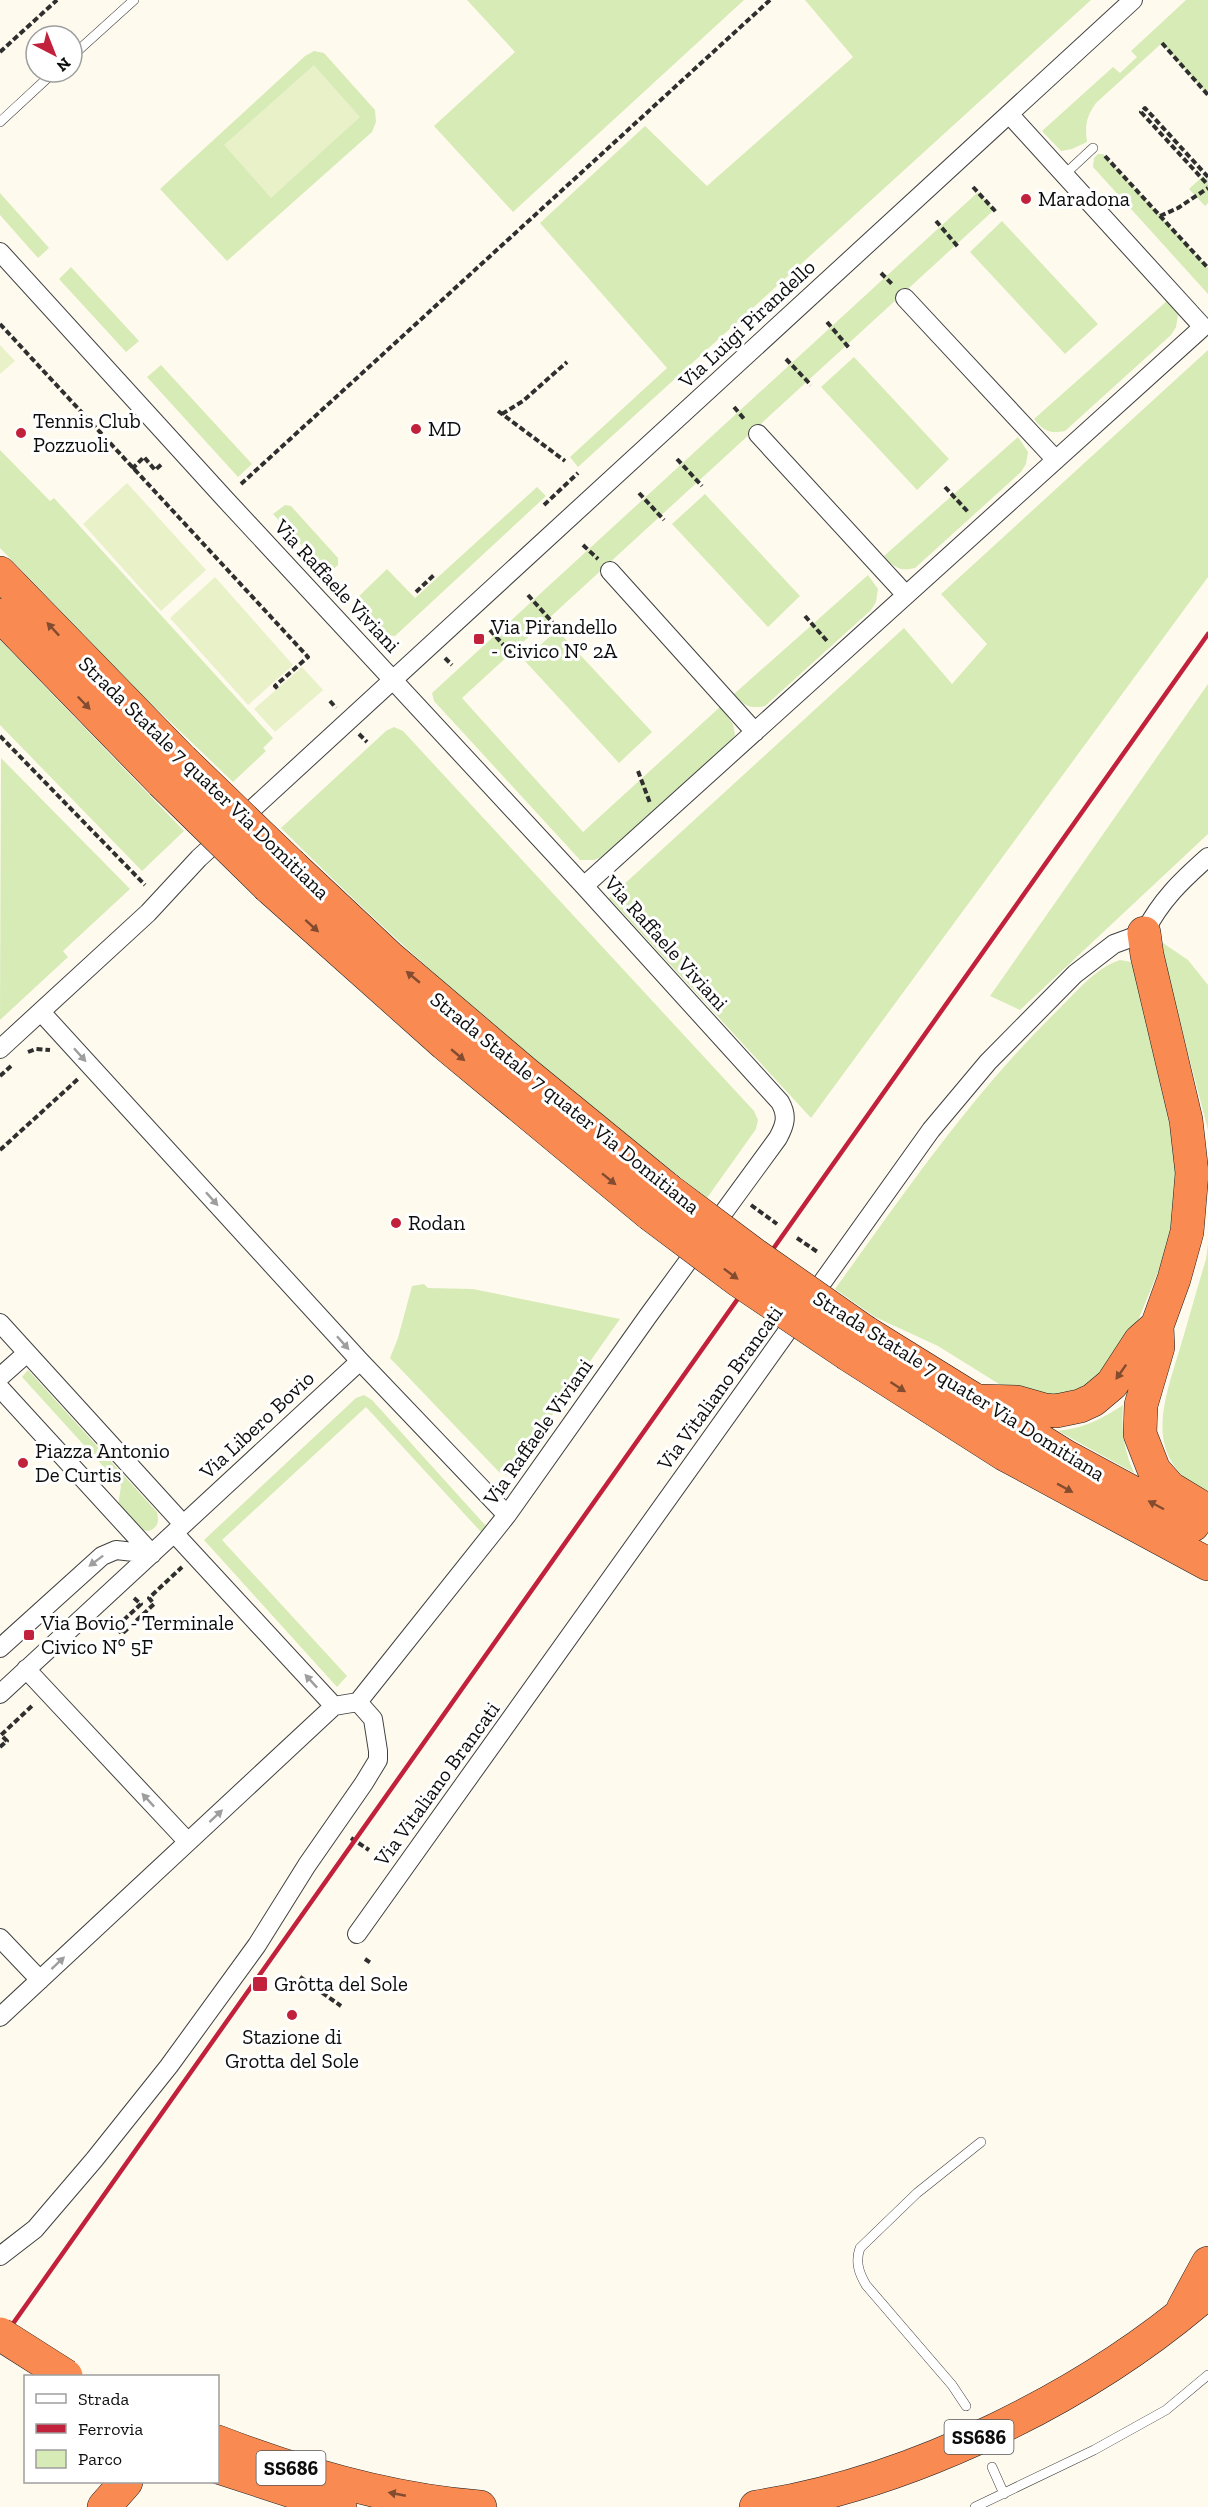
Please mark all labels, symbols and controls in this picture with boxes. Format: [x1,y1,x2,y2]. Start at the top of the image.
north arrow [24,24,84,84]
text: N [53,54,75,76]
place label: Maradona [1038,186,1130,211]
marker: Maradona [1019,192,1033,206]
street label: Via Luigi Pirandello [673,254,820,394]
place label: Tennis Club Pozzuoli [33,408,141,457]
place label: MD [428,416,461,441]
marker: MD [409,422,423,436]
marker: Tennis Club Pozzuoli [14,426,28,440]
street label: Via Raffaele Viviani [269,513,406,658]
place label: Via Pirandello - Civico N° 2A [490,614,617,663]
one-way arrow [47,622,60,637]
marker: Via Pirandello - Civico N° 2A [472,632,486,646]
street label: Strada Statale 7 quater Via Domitiana [74,651,335,904]
one-way arrow [77,695,91,709]
street label: Via Raffaele Viviani [599,869,734,1015]
one-way arrow [305,919,320,933]
one-way arrow [406,971,421,984]
street label: Strada Statale 7 quater Via Domitiana [426,986,705,1219]
one-way arrow [73,1047,86,1062]
one-way arrow [450,1048,465,1061]
one-way arrow [601,1172,616,1185]
one-way arrow [204,1192,218,1206]
place label: Rodan [408,1210,465,1235]
marker: Rodan [389,1216,403,1230]
one-way arrow [722,1268,738,1280]
street label: Strada Statale 7 quater Via Domitiana [809,1285,1110,1486]
street label: Via Vitaliano Brancati [651,1301,788,1475]
one-way arrow [336,1335,349,1350]
street label: Via Raffaele Viviani [477,1354,597,1511]
one-way arrow [1115,1363,1127,1379]
street label: Via Libero Bovio [194,1365,319,1485]
one-way arrow [890,1381,907,1392]
place label: Piazza Antonio De Curtis [35,1438,170,1487]
marker: Piazza Antonio De Curtis [16,1456,30,1470]
one-way arrow [1057,1483,1074,1493]
one-way arrow [1147,1500,1164,1510]
one-way arrow [89,1555,105,1567]
place label: Via Bovio - Terminale Civico N° 5F [40,1610,234,1659]
marker: Via Bovio - Terminale Civico N° 5F [22,1628,36,1642]
one-way arrow [305,1674,318,1689]
street label: Via Vitaliano Brancati [368,1697,505,1871]
one-way arrow [141,1792,155,1807]
one-way arrow [209,1809,223,1823]
one-way arrow [51,1956,65,1970]
place label: Grotta del Sole [274,1971,408,1996]
marker: Grotta del Sole [251,1975,269,1993]
marker: Stazione di Grotta del Sole [285,2008,299,2022]
place label: Stazione di Grotta del Sole [225,2024,359,2073]
legend [24,2375,219,2483]
text: Strada [78,2388,129,2410]
text: Ferrovia [78,2418,143,2440]
road number: SS686 [944,2420,1014,2454]
text: Parco [78,2448,122,2470]
road number: SS686 [256,2451,326,2485]
one-way arrow [388,2490,407,2499]

